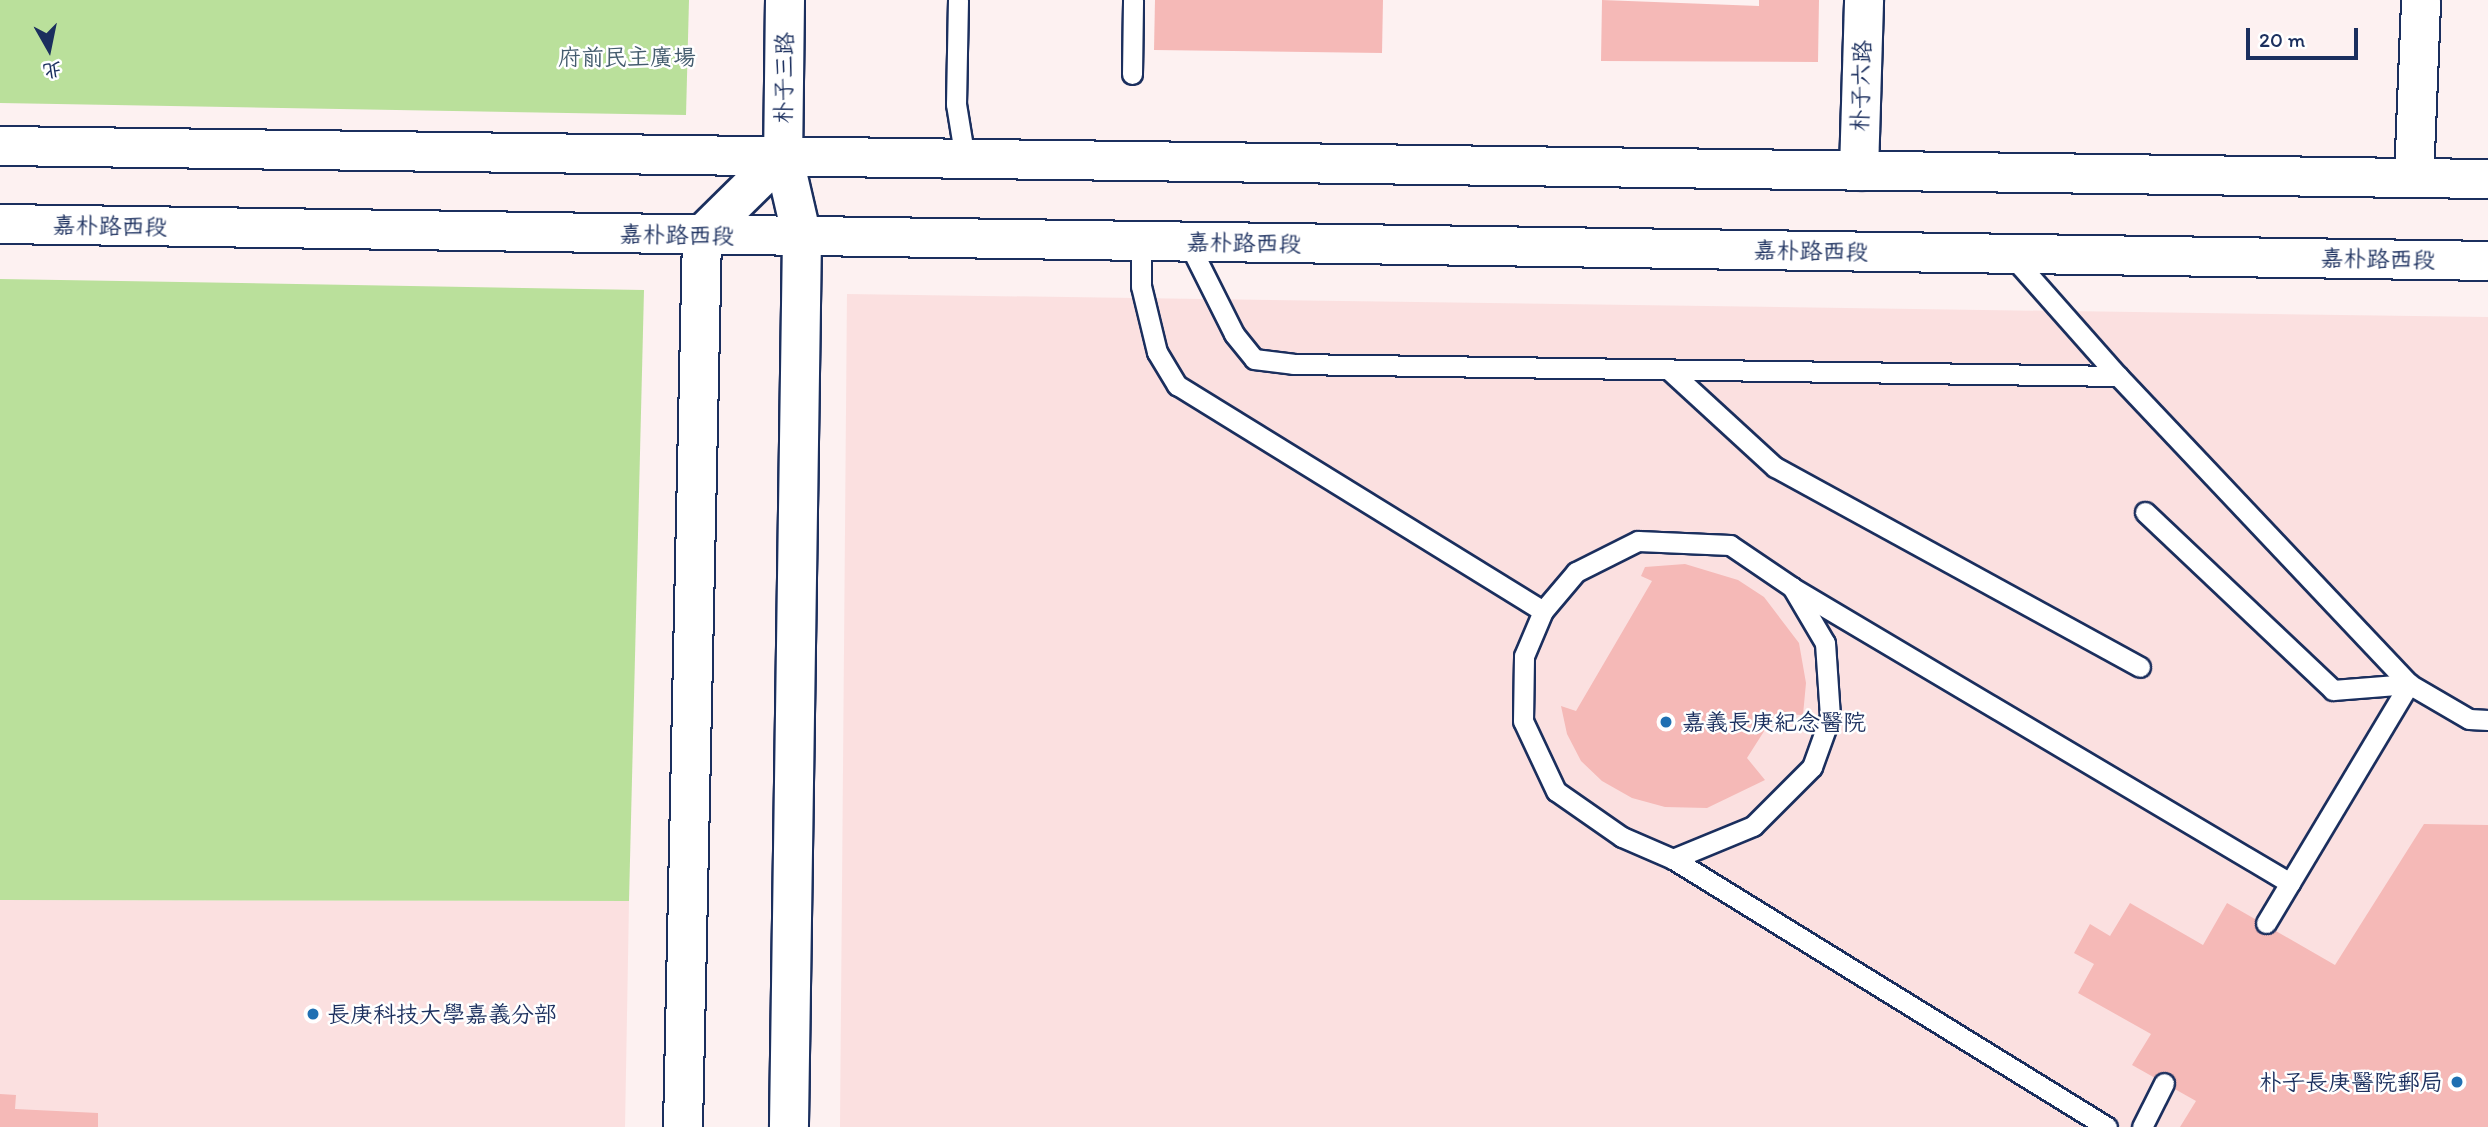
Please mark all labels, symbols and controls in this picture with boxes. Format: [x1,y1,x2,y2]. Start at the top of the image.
north arrow [14,14,84,84]
scale bar [2250,14,2362,58]
text: 20 m [2259,27,2305,52]
street label: 朴子三路 [769,32,799,124]
street label: 朴子六路 [1846,40,1876,132]
park label: 府前民主廣場 [558,43,696,71]
text: 北 [41,57,64,83]
street label: 嘉朴路西段 [52,211,168,241]
street label: 嘉朴路西段 [619,220,735,250]
street label: 嘉朴路西段 [1186,228,1302,258]
street label: 嘉朴路西段 [1753,236,1869,266]
street label: 嘉朴路西段 [2320,244,2436,274]
place label: 嘉義長庚紀念醫院 [1682,708,1866,736]
marker: 嘉義長庚紀念醫院 [1656,712,1676,732]
place label: 長庚科技大學嘉義分部 [327,1000,557,1028]
marker: 長庚科技大學嘉義分部 [305,1006,321,1022]
place label: 朴子長庚醫院郵局 [2259,1068,2443,1096]
marker: 朴子長庚醫院郵局 [2449,1074,2465,1090]

